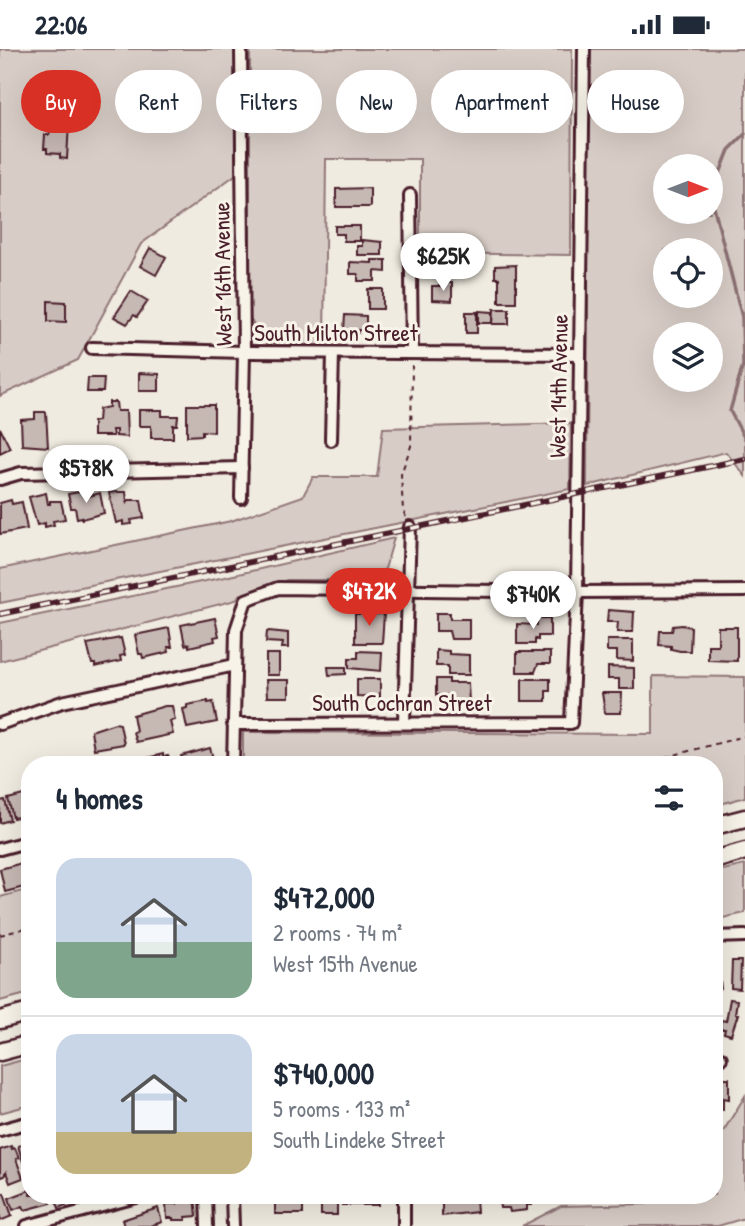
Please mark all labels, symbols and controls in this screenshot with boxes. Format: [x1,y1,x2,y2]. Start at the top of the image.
text: 22:06 [35,7,87,42]
chip: Buy [21,70,101,133]
chip: Rent [115,70,202,133]
chip: Filters [216,70,322,133]
chip: New [336,70,417,133]
chip: Apartment [431,70,573,133]
chip: House [587,70,684,133]
north arrow [653,154,723,224]
map controls [653,154,723,392]
street label: West 16th Avenue [205,202,239,346]
pin: $625K [394,233,492,293]
button: locate [653,238,723,308]
text: $625K [416,240,470,271]
street label: West 14th Avenue [541,314,575,458]
street label: South Milton Street [254,317,419,348]
button: layers [653,322,723,392]
pin: $578K [37,445,135,505]
text: $578K [59,452,113,483]
pin: $472K [320,569,418,628]
pin: $740K [484,571,582,631]
text: $472K [342,575,396,606]
text: $740K [506,578,560,609]
street label: South Cochran Street [312,687,493,718]
text: 4 homes [56,778,143,818]
icon: filters [650,779,688,817]
text: $472,000 [273,877,375,917]
icon: home [112,886,196,970]
text: 2 rooms · 74 m² [273,917,402,948]
text: West 15th Avenue [273,948,418,979]
text: $740,000 [273,1053,374,1093]
icon: home [112,1062,196,1146]
text: 5 rooms · 133 m² [273,1093,410,1124]
text: South Lindeke Street [273,1124,445,1155]

